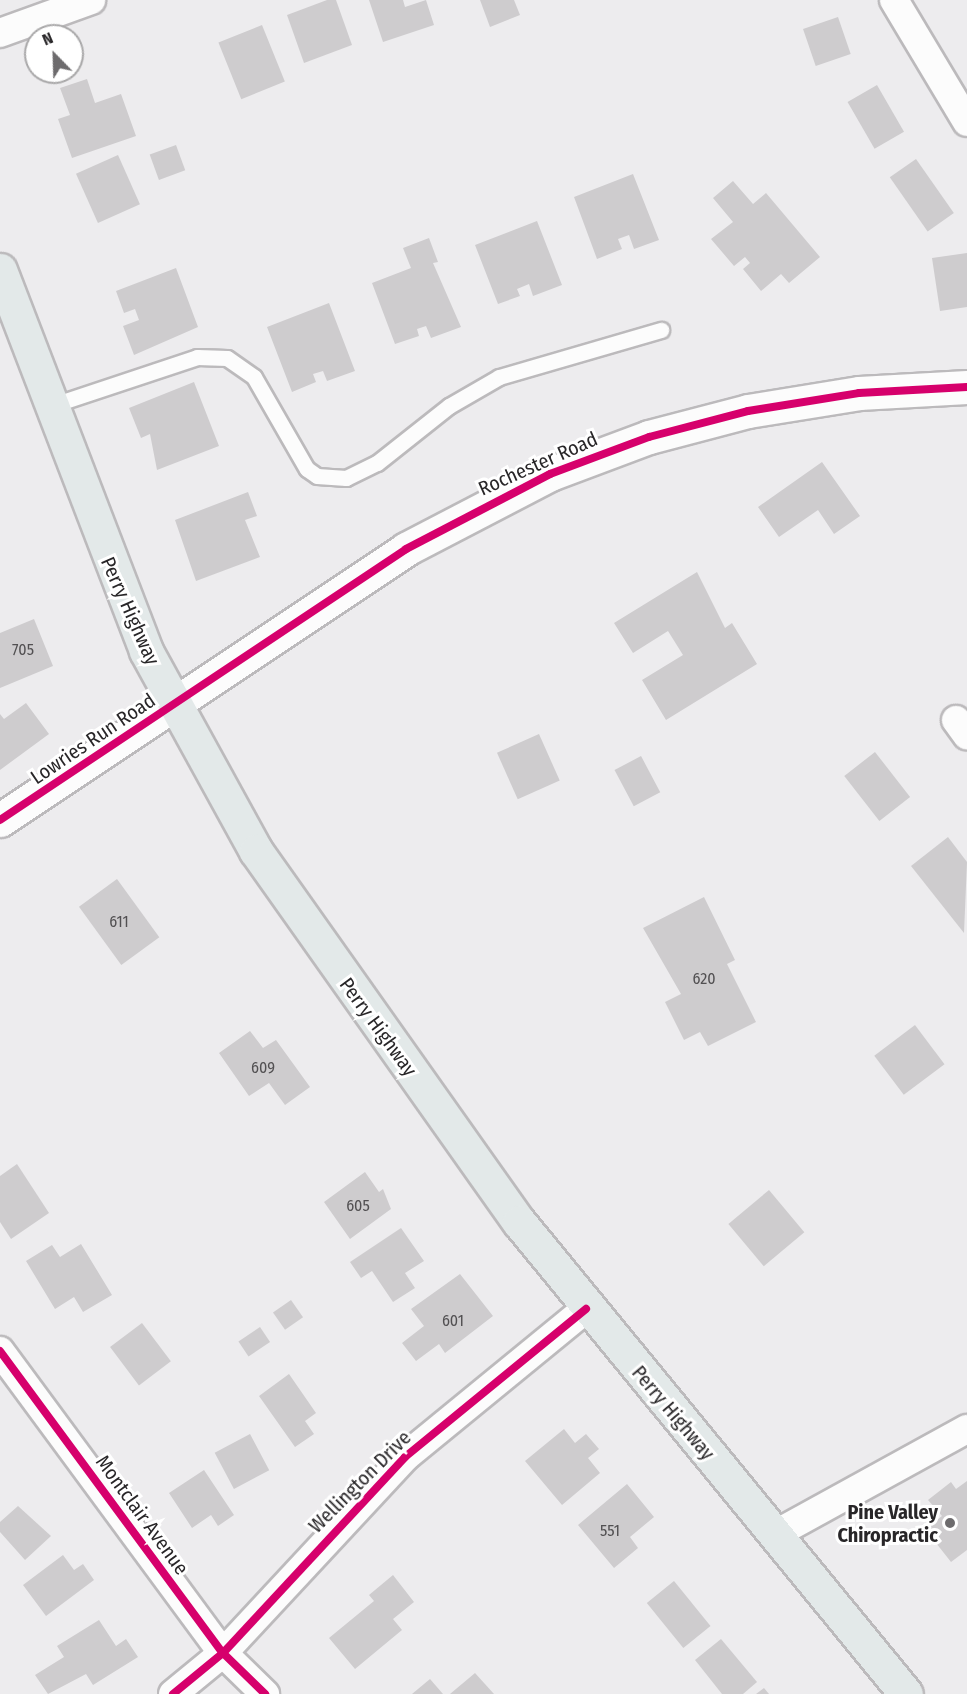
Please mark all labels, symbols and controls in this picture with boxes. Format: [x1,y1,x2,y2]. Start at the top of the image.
north arrow [24,24,84,84]
text: N [39,28,56,49]
street label: Rochester Road [475,427,601,501]
street label: Perry Highway [96,553,164,669]
house number: 705 [12,640,34,660]
street label: Lowries Run Road [26,688,160,790]
house number: 611 [109,912,129,932]
house number: 620 [692,969,716,989]
street label: Perry Highway [334,973,422,1081]
house number: 609 [251,1058,275,1078]
house number: 605 [346,1196,370,1216]
house number: 601 [442,1311,464,1331]
street label: Perry Highway [627,1361,719,1465]
street label: Wellington Drive [304,1426,416,1538]
street label: Montclair Avenue [91,1451,193,1579]
place label: Pine Valley Chiropractic [837,1500,938,1547]
marker: Pine Valley Chiropractic [943,1516,957,1530]
house number: 551 [600,1521,620,1541]

